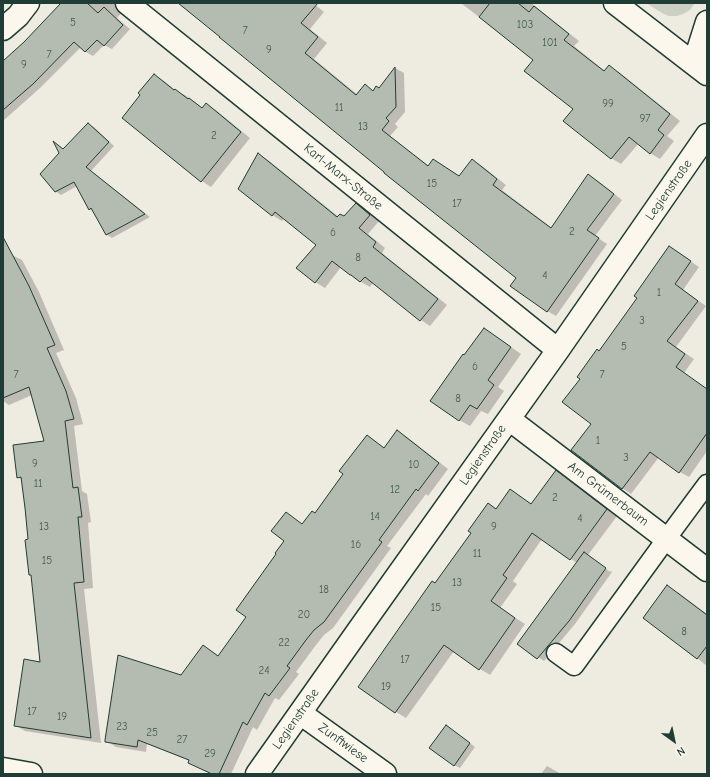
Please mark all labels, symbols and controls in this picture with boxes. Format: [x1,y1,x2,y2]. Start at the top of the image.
house number: 5 [70,16,76,30]
house number: 103 [517,18,533,32]
house number: 7 [242,24,248,38]
house number: 101 [542,36,558,50]
house number: 9 [266,43,272,57]
house number: 7 [46,48,52,62]
house number: 9 [21,58,27,72]
house number: 99 [602,97,614,111]
house number: 11 [335,101,343,115]
house number: 97 [639,112,651,126]
house number: 13 [358,120,368,134]
house number: 2 [211,129,217,143]
street label: Karl-Marx-Straße [300,140,386,214]
street label: Legienstraße [642,157,696,223]
house number: 15 [427,177,437,191]
house number: 17 [452,197,462,211]
house number: 2 [569,225,575,239]
house number: 6 [330,226,336,240]
house number: 8 [355,251,361,265]
house number: 4 [542,269,548,283]
house number: 1 [657,286,661,300]
house number: 3 [639,314,645,328]
house number: 5 [621,340,627,354]
house number: 6 [472,360,478,374]
house number: 7 [13,368,19,382]
house number: 7 [599,368,605,382]
house number: 8 [455,392,461,406]
street label: Legienstraße [456,422,510,488]
house number: 1 [596,434,600,448]
house number: 3 [623,451,629,465]
house number: 9 [32,457,38,471]
house number: 10 [408,458,420,472]
street label: Am Grümerbaum [564,459,652,529]
house number: 11 [34,477,42,491]
house number: 12 [390,483,400,497]
house number: 2 [552,491,558,505]
house number: 14 [370,510,380,524]
house number: 4 [577,512,583,526]
house number: 13 [39,520,49,534]
house number: 9 [491,520,497,534]
house number: 16 [351,538,361,552]
house number: 11 [473,547,481,561]
house number: 15 [42,554,52,568]
house number: 13 [452,576,462,590]
house number: 18 [319,583,329,597]
house number: 15 [431,601,441,615]
house number: 20 [298,608,310,622]
house number: 8 [681,625,687,639]
house number: 22 [278,636,290,650]
house number: 17 [400,653,410,667]
house number: 24 [258,664,270,678]
house number: 19 [381,680,391,694]
street label: Legienstraße [269,686,323,752]
house number: 17 [27,705,37,719]
house number: 19 [57,710,67,724]
house number: 23 [116,720,128,734]
street label: Zunftwiese [315,720,371,766]
north arrow [654,721,694,761]
house number: 25 [146,726,158,740]
house number: 27 [177,733,187,747]
text: N [674,744,687,759]
house number: 29 [204,747,216,761]

